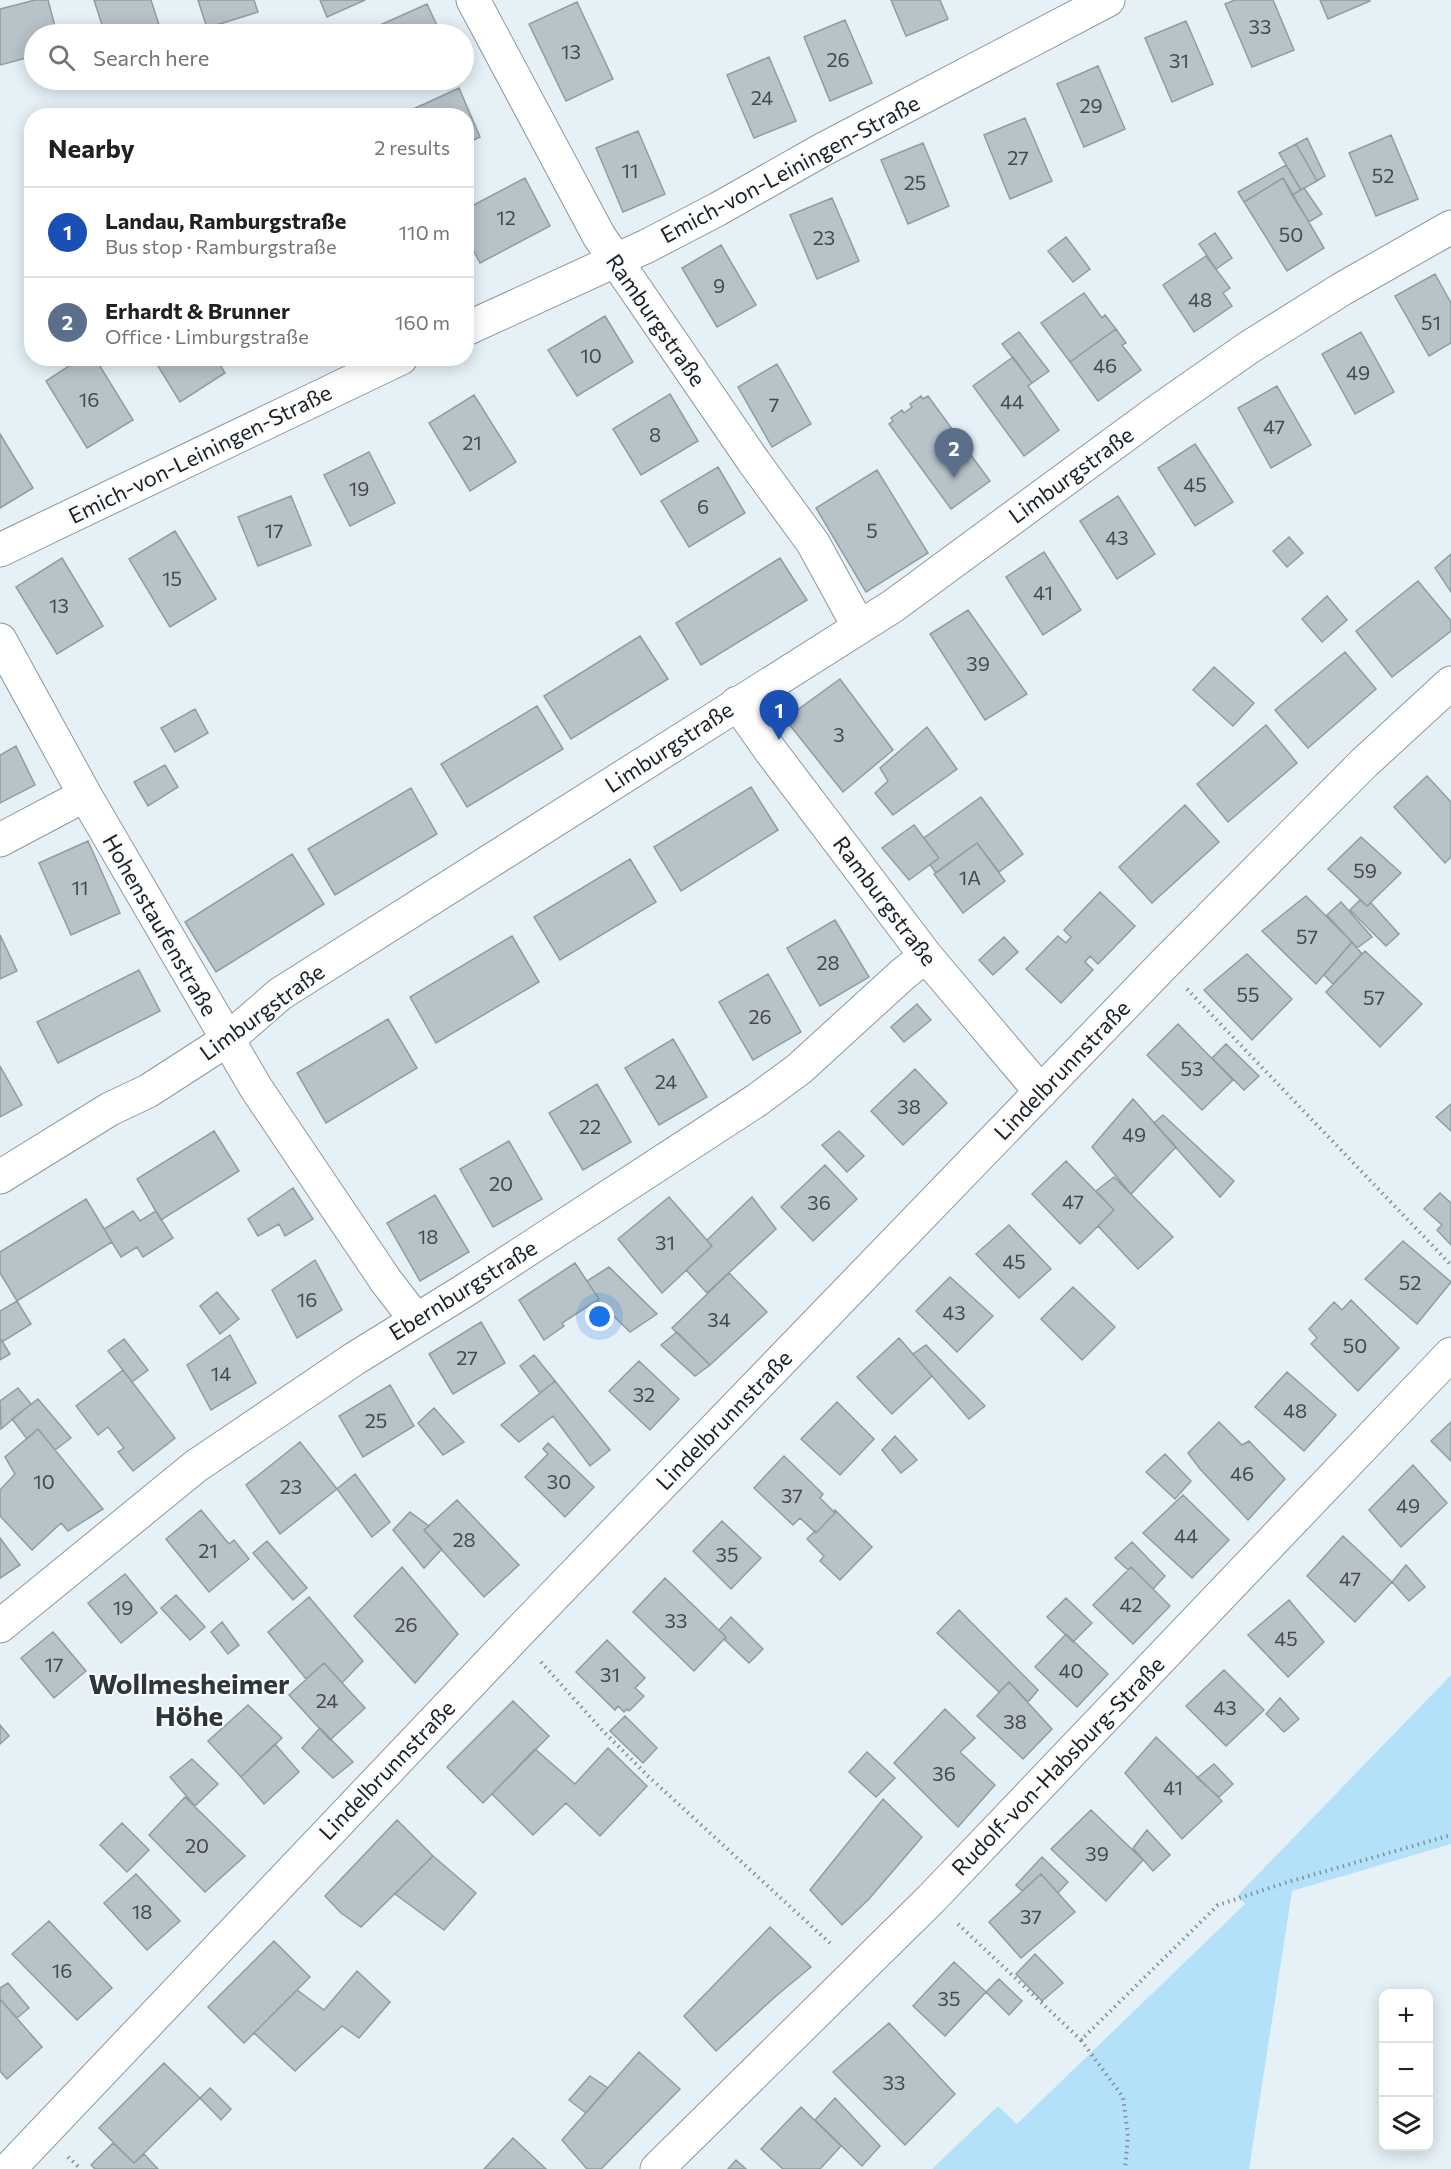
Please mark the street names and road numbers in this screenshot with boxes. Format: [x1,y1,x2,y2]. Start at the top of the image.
street label: Emich-von-Leiningen-Straße [656,89,924,248]
street label: Ramburgstraße [601,248,712,391]
street label: Emich-von-Leiningen-Straße [64,378,336,529]
street label: Limburgstraße [1003,420,1138,529]
street label: Limburgstraße [600,695,738,798]
street label: Hohenstaufenstraße [97,829,224,1021]
street label: Ramburgstraße [828,831,943,971]
street label: Limburgstraße [194,957,329,1066]
street label: Lindelbrunnstraße [988,994,1135,1145]
street label: Ebernburgstraße [384,1233,542,1346]
street label: Lindelbrunnstraße [650,1344,797,1495]
street label: Rudolf-von-Habsburg-Straße [946,1650,1170,1881]
street label: Lindelbrunnstraße [313,1694,460,1845]

